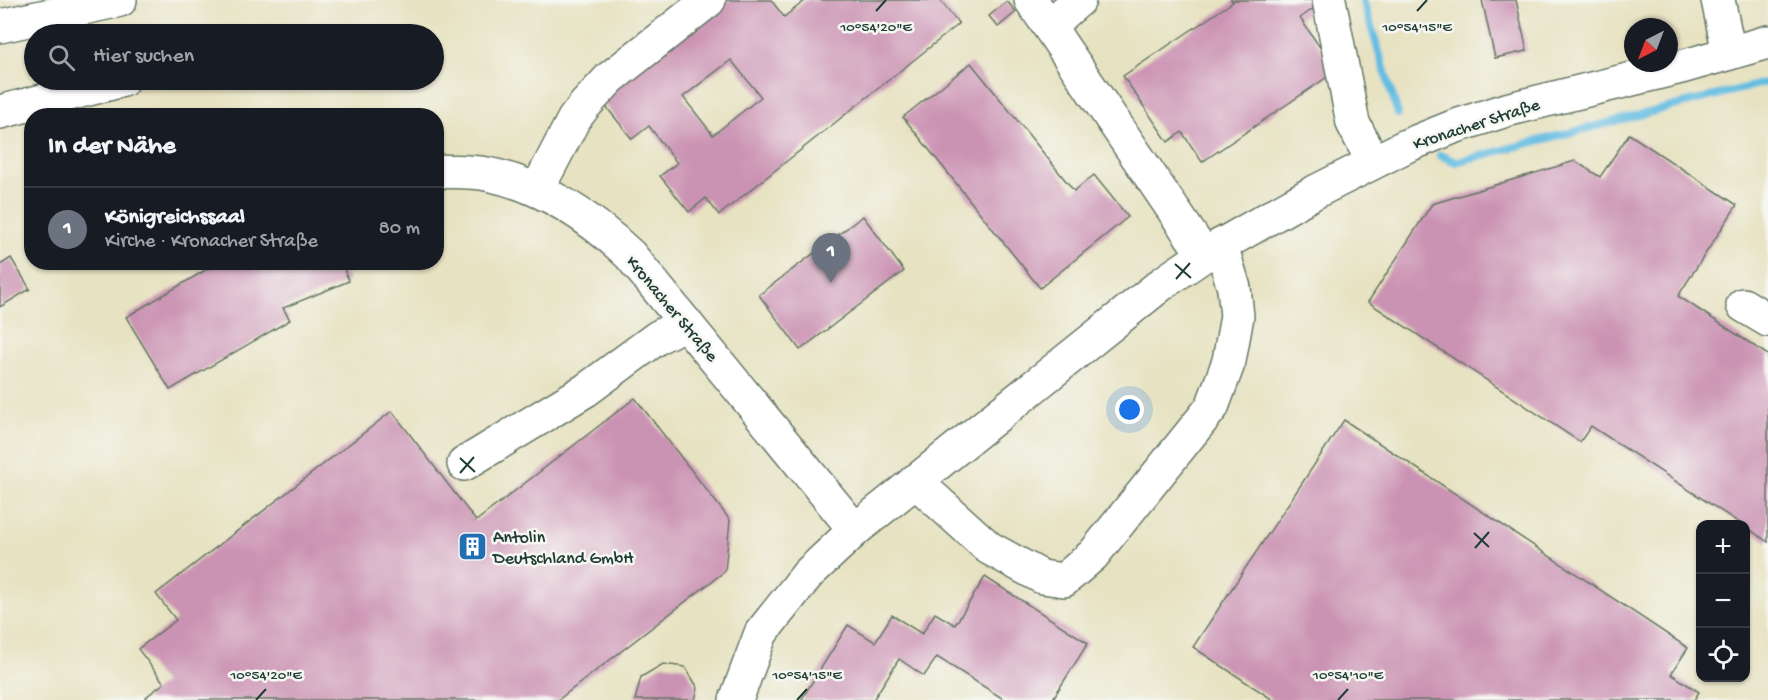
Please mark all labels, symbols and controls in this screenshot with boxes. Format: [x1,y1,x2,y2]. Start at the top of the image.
north arrow [1624,18,1678,72]
text: 10°54'20"E [839,19,912,37]
text: 10°54'15"E [1381,19,1452,37]
search box [24,24,444,90]
icon: search [45,41,78,74]
text: Hier suchen [93,44,194,70]
street label: Kronacher Straße [1411,95,1544,156]
text: In der Nähe [48,132,176,163]
text: Königreichssaal [105,205,245,231]
text: 1 [63,218,72,241]
text: 80 m [379,218,420,241]
text: Kirche · Kronacher Straße [105,231,318,254]
pin: 1 [812,234,850,283]
street label: Kronacher Straße [621,252,722,368]
your location [1115,395,1144,424]
map controls [1696,520,1750,682]
button: + [1696,520,1750,574]
place label: Antolin Deutschland GmbH [492,528,634,570]
building icon: Antolin Deutschland GmbH [456,530,488,562]
button: − [1696,574,1750,628]
button: locate [1696,628,1750,682]
text: 10°54'20"E [229,667,302,685]
text: 10°54'15"E [771,667,842,685]
text: 10°54'10"E [1312,667,1384,685]

